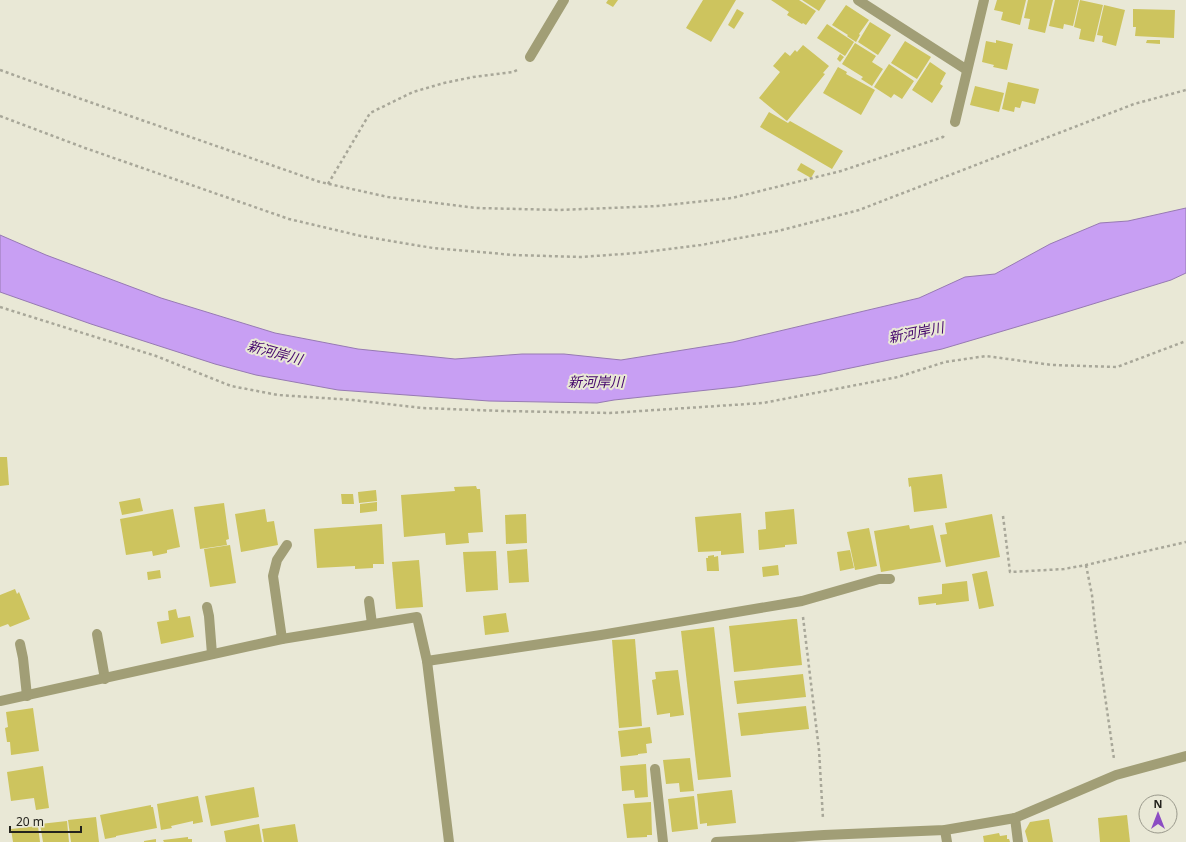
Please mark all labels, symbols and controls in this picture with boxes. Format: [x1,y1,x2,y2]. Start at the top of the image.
water label: 新河岸川 [887,317,947,347]
water label: 新河岸川 [245,336,306,369]
water label: 新河岸川 [568,372,626,391]
north arrow [1138,794,1178,834]
text: N [1154,796,1162,811]
scale bar [10,808,81,834]
text: 20 m [16,813,44,830]

